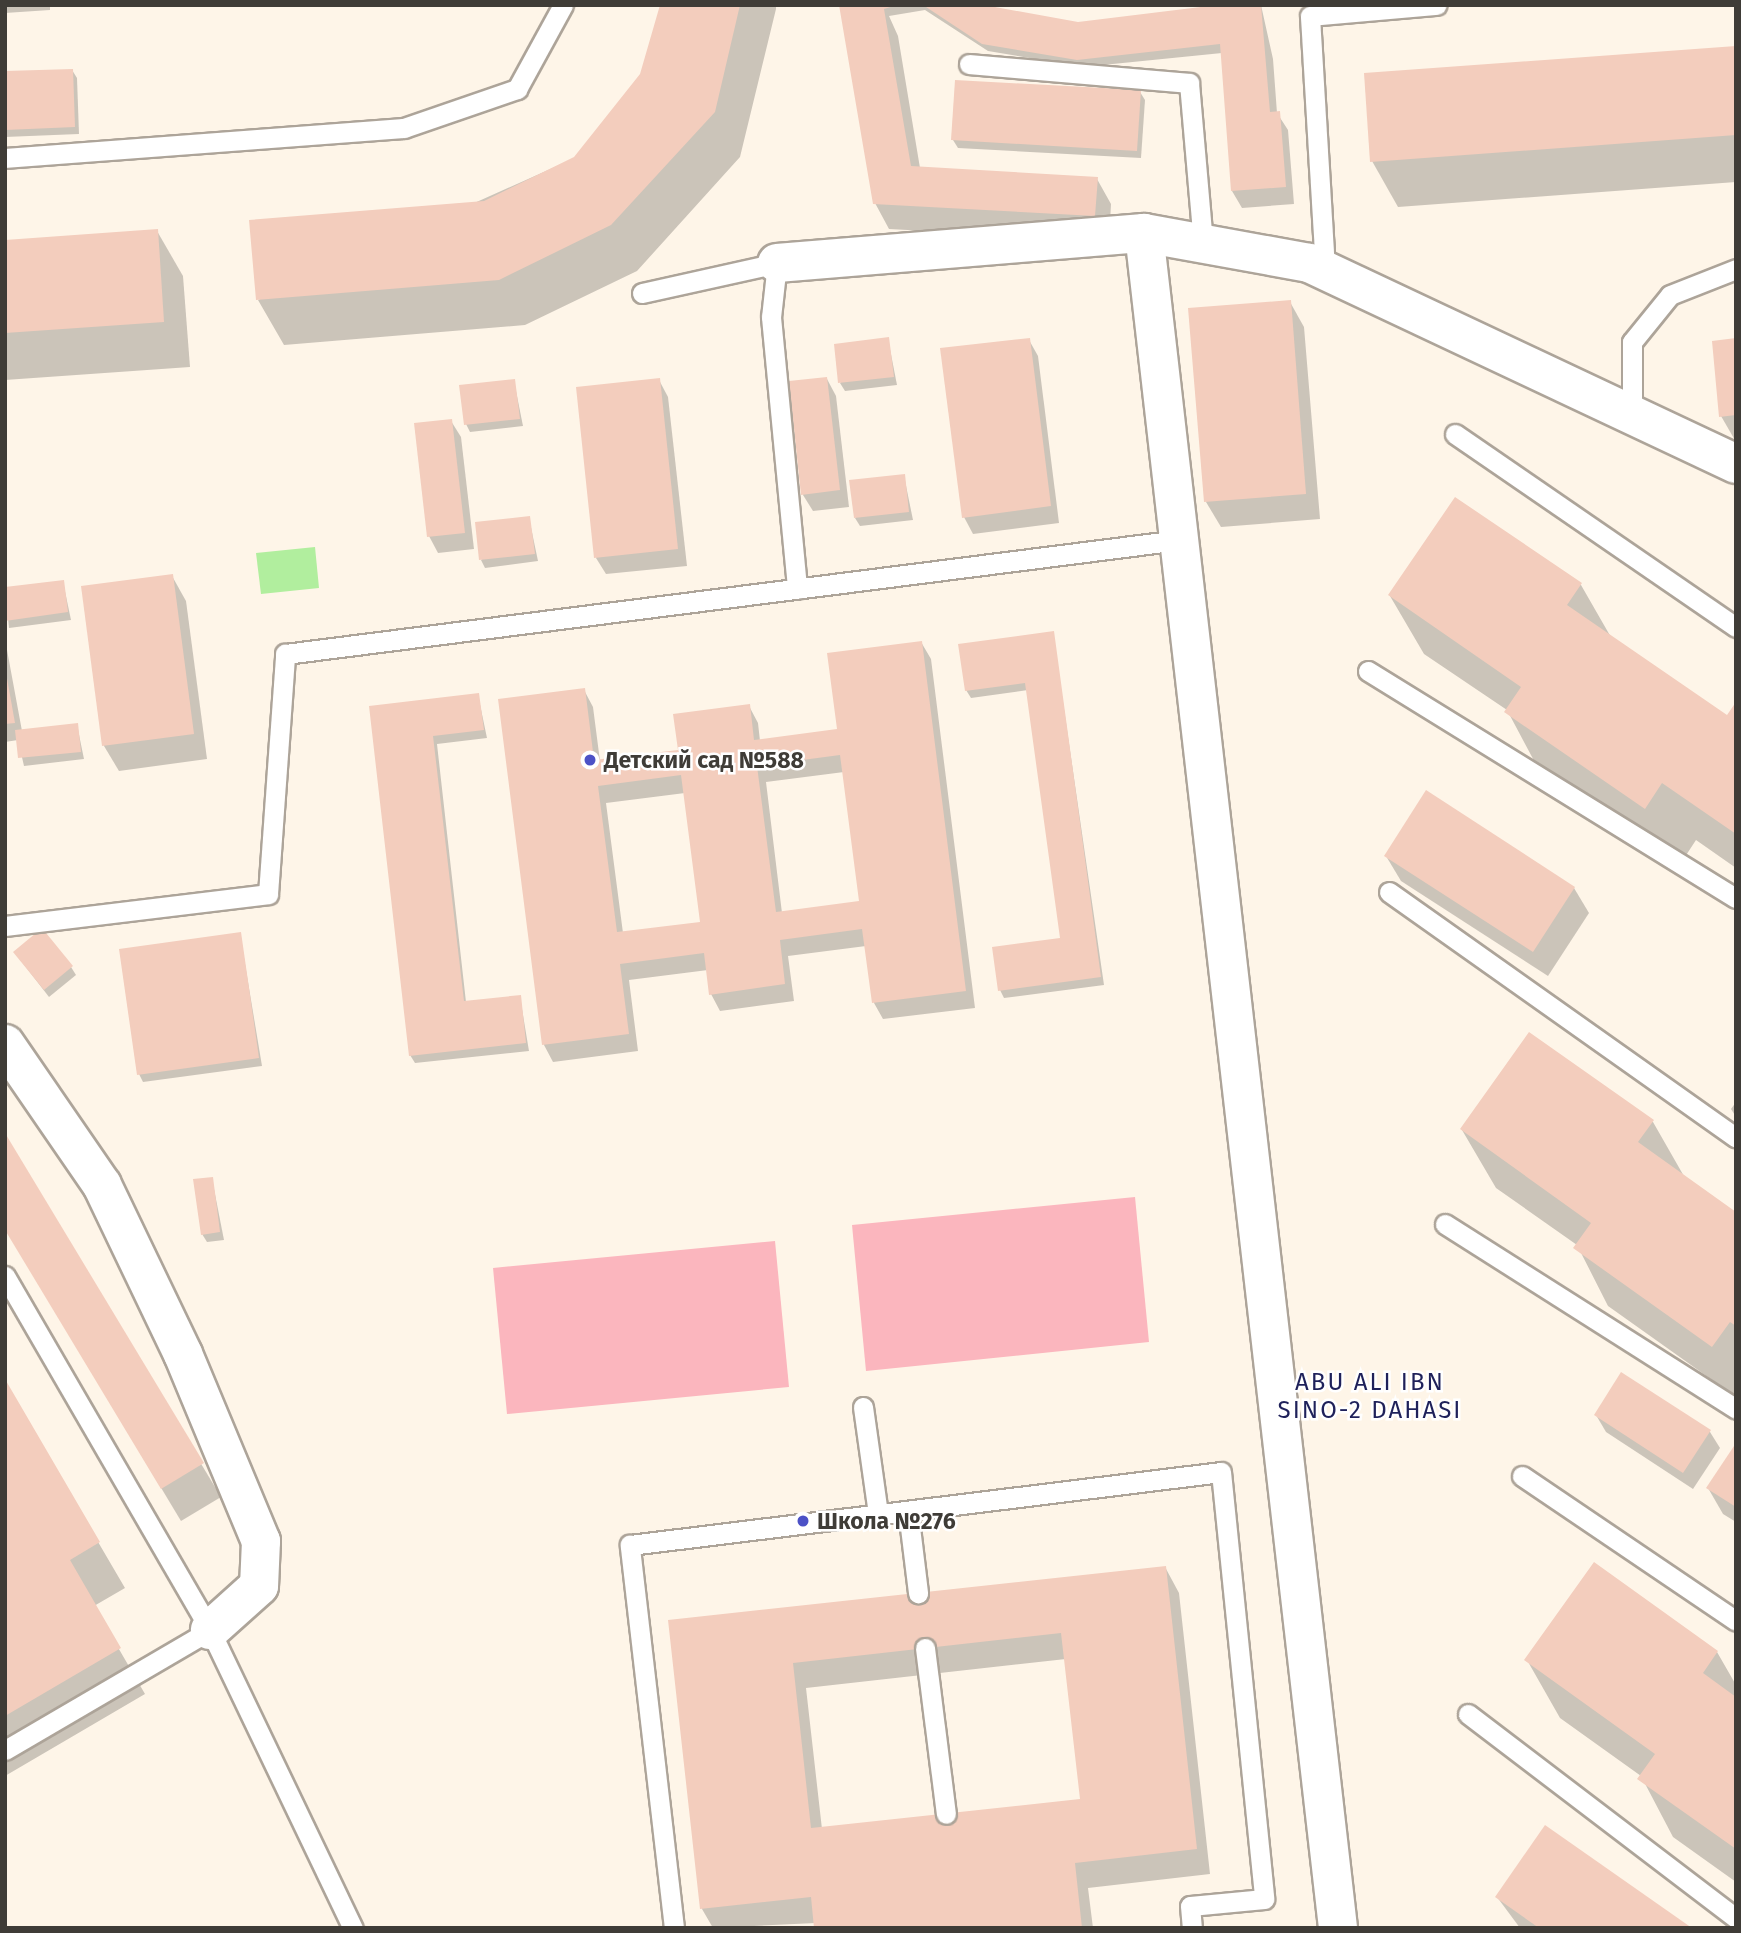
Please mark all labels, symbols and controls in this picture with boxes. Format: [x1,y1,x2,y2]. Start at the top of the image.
place label: Детский сад №588 [604,746,804,774]
marker: Детский сад №588 [582,752,598,768]
district label: ABU ALI IBN SINO-2 DAHASI [1279,1369,1461,1425]
place label: Школа №276 [817,1507,956,1535]
marker: Школа №276 [795,1513,811,1529]

